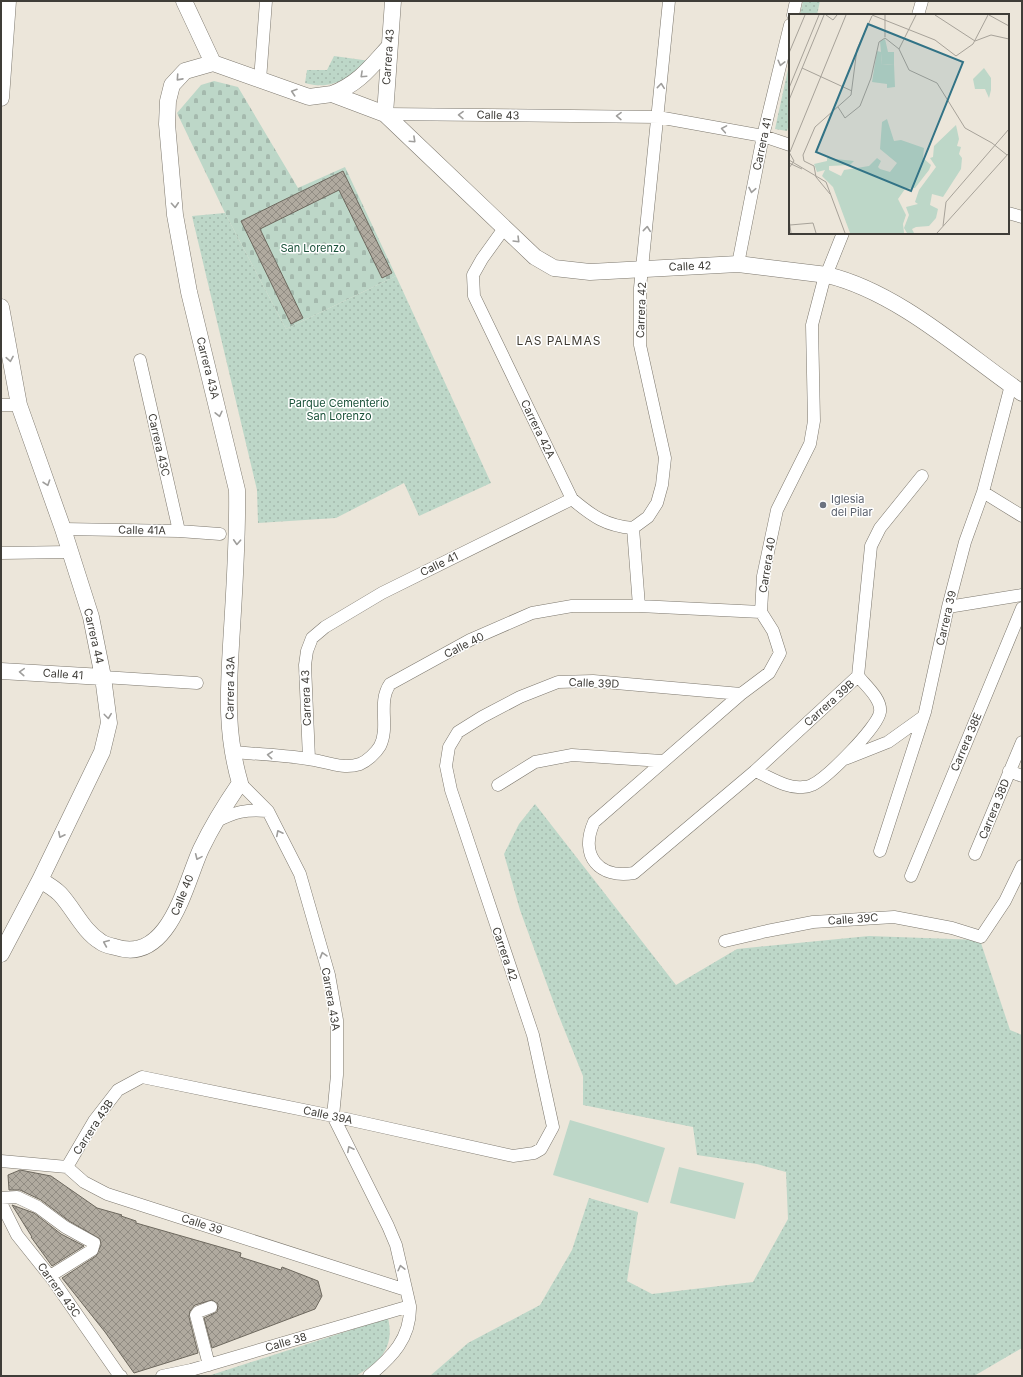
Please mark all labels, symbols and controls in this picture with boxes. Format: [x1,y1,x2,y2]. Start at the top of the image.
inset map [789,14,1009,234]
street label: Carrera 43 [379,28,397,86]
one-way arrow [777,60,785,66]
one-way arrow [360,70,368,78]
one-way arrow [176,74,183,81]
one-way arrow [656,83,665,89]
one-way arrow [291,88,298,97]
street label: Calle 43 [476,108,520,122]
one-way arrow [458,110,464,119]
one-way arrow [616,112,622,120]
street label: Carrera 41 [750,116,774,172]
one-way arrow [721,125,727,134]
one-way arrow [408,136,416,143]
one-way arrow [749,187,757,193]
one-way arrow [170,202,179,208]
one-way arrow [642,226,651,233]
one-way arrow [513,235,520,243]
park label: San Lorenzo [280,241,346,255]
street label: Calle 42 [668,258,712,274]
street label: Carrera 42 [633,282,649,338]
district label: LAS PALMAS [517,333,601,348]
street label: Carrera 43A [193,335,223,401]
one-way arrow [6,356,14,362]
park label: Parque Cementerio San Lorenzo [289,396,390,423]
street label: Carrera 42A [518,397,558,461]
one-way arrow [215,411,223,417]
street label: Carrera 43C [145,412,173,478]
one-way arrow [42,480,50,487]
place label: Iglesia del Pilar [831,492,873,519]
marker: Iglesia del Pilar [818,500,828,510]
street label: Calle 41A [118,523,167,537]
street label: Carrera 40 [756,536,778,594]
one-way arrow [232,539,241,545]
street label: Calle 41 [418,549,460,579]
street label: Carrera 39 [933,589,959,647]
street label: Carrera 44 [81,607,107,665]
street label: Calle 40 [442,629,486,661]
street label: Carrera 43A [222,656,238,720]
street label: Calle 41 [42,666,84,682]
one-way arrow [19,668,25,676]
street label: Carrera 43 [298,669,314,726]
street label: Calle 39D [568,675,620,691]
street label: Carrera 39B [801,677,857,729]
street label: Carrera 38E [947,710,985,774]
one-way arrow [103,713,112,719]
one-way arrow [267,751,273,760]
street label: Carrera 38D [976,777,1012,841]
one-way arrow [276,830,284,837]
one-way arrow [58,831,66,839]
one-way arrow [195,853,203,861]
street label: Calle 40 [167,872,197,918]
street label: Calle 39C [827,910,879,928]
street label: Carrera 42 [489,925,521,983]
one-way arrow [102,940,109,948]
one-way arrow [319,952,328,959]
street label: Carrera 43A [319,966,344,1032]
street label: Carrera 43B [70,1097,116,1157]
street label: Calle 39A [302,1103,354,1127]
one-way arrow [347,1146,354,1153]
street label: Calle 39 [180,1211,225,1237]
street label: Carrera 43C [34,1260,84,1320]
one-way arrow [397,1265,405,1271]
street label: Calle 38 [264,1329,309,1355]

